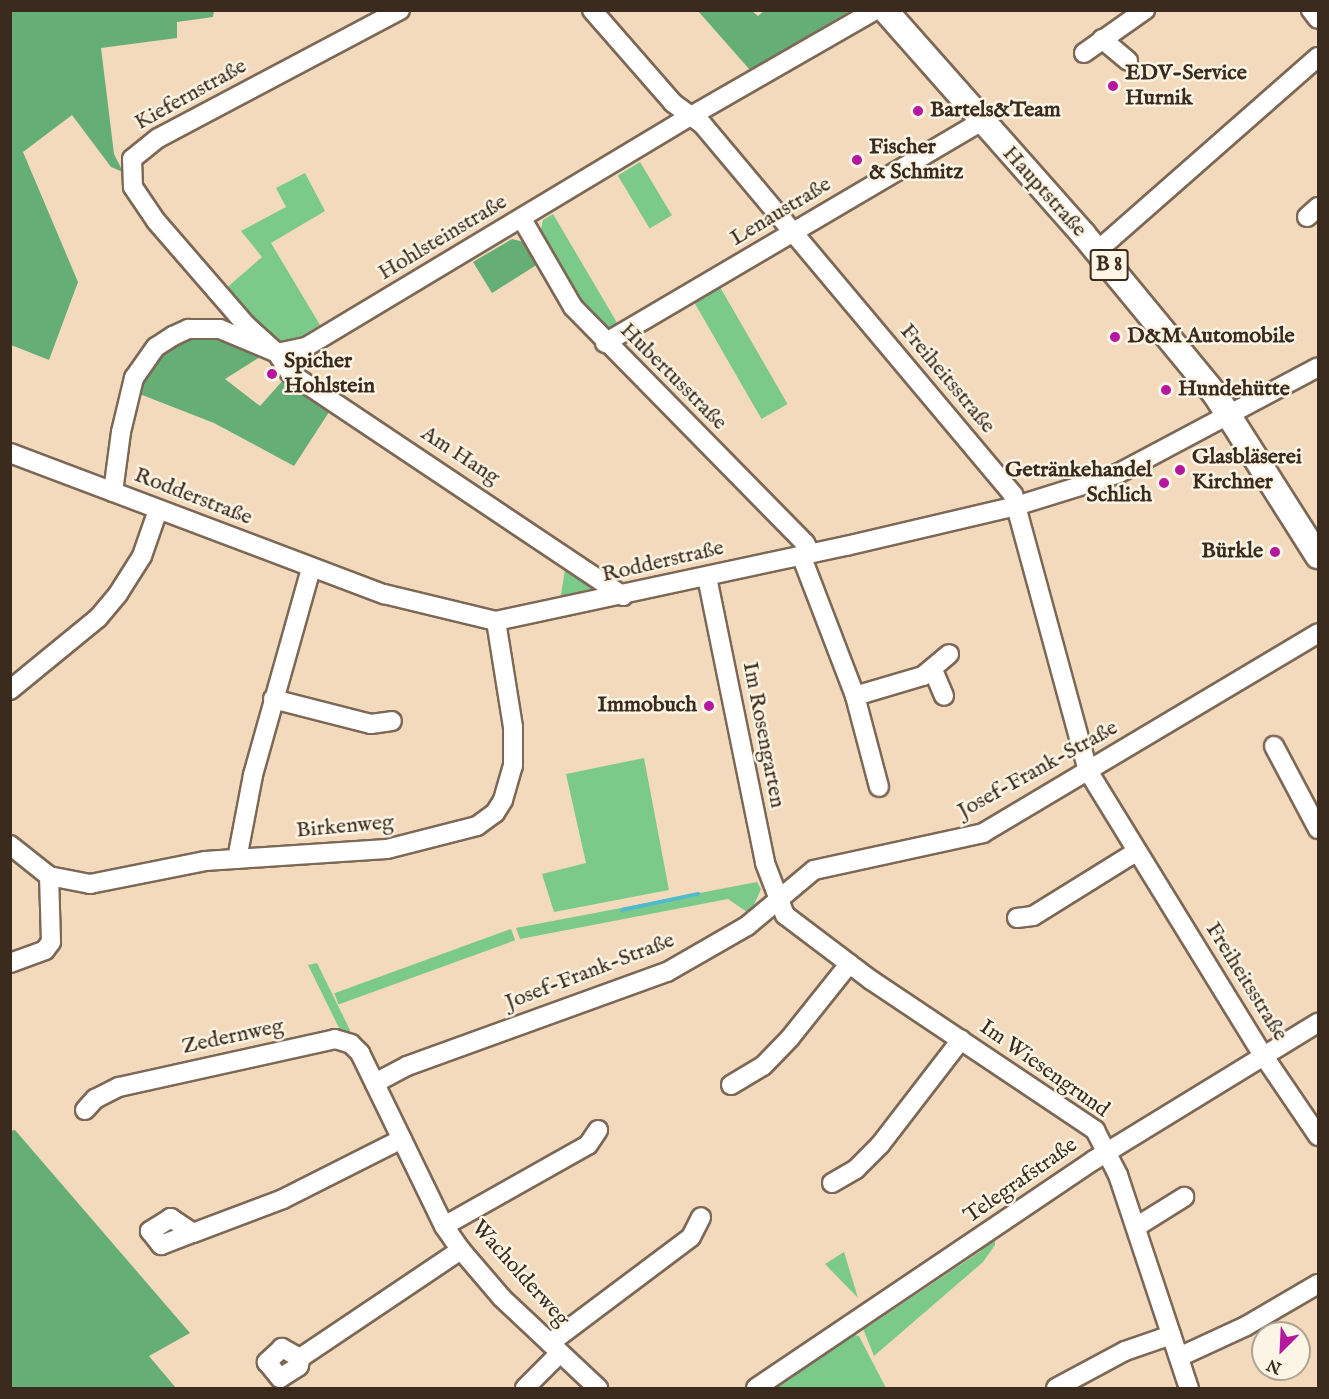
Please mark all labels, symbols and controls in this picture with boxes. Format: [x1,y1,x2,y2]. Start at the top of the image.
street label: Kiefernstraße [130,53,252,137]
place label: EDV-Service Hurnik [1125,60,1247,112]
marker: EDV-Service Hurnik [1106,79,1120,93]
place label: Bartels&Team [930,98,1061,124]
marker: Bartels&Team [911,104,925,118]
place label: Fischer & Schmitz [869,134,963,186]
street label: Hauptstraße [996,141,1092,243]
marker: Fischer & Schmitz [850,153,864,167]
street label: Lenaustraße [726,172,836,252]
street label: Hohlsteinstraße [374,189,512,287]
road number: B 8 [1090,247,1128,283]
street label: Hubertusstraße [614,318,732,436]
street label: Freiheitsstraße [894,319,1000,439]
place label: D&M Automobile [1127,324,1295,350]
marker: D&M Automobile [1108,330,1122,344]
place label: Spicher Hohlstein [284,348,375,400]
marker: Spicher Hohlstein [265,367,279,381]
place label: Hundehütte [1178,377,1290,403]
marker: Hundehütte [1159,383,1173,397]
street label: Am Hang [416,421,504,491]
place label: Glasbläserei Kirchner [1192,444,1302,496]
place label: Getränkehandel Schlich [1005,457,1152,508]
street label: Rodderstraße [130,462,256,532]
marker: Glasbläserei Kirchner [1173,463,1187,477]
marker: Getränkehandel Schlich [1157,476,1171,490]
street label: Rodderstraße [599,535,727,589]
place label: Bürkle [1201,539,1263,565]
marker: Bürkle [1268,545,1282,559]
street label: Im Rosengarten [736,660,790,810]
place label: Immobuch [598,693,697,719]
marker: Immobuch [702,699,716,713]
street label: Josef-Frank-Straße [953,715,1123,825]
street label: Birkenweg [295,810,395,844]
street label: Freiheitsstraße [1199,918,1293,1046]
street label: Josef-Frank-Straße [502,928,678,1016]
street label: Zedernweg [180,1013,286,1061]
street label: Im Wiesengrund [974,1014,1114,1124]
street label: Telegrafstraße [959,1132,1083,1230]
street label: Wacholderweg [465,1215,575,1333]
north arrow [1251,1321,1311,1381]
text: N [1264,1354,1285,1378]

